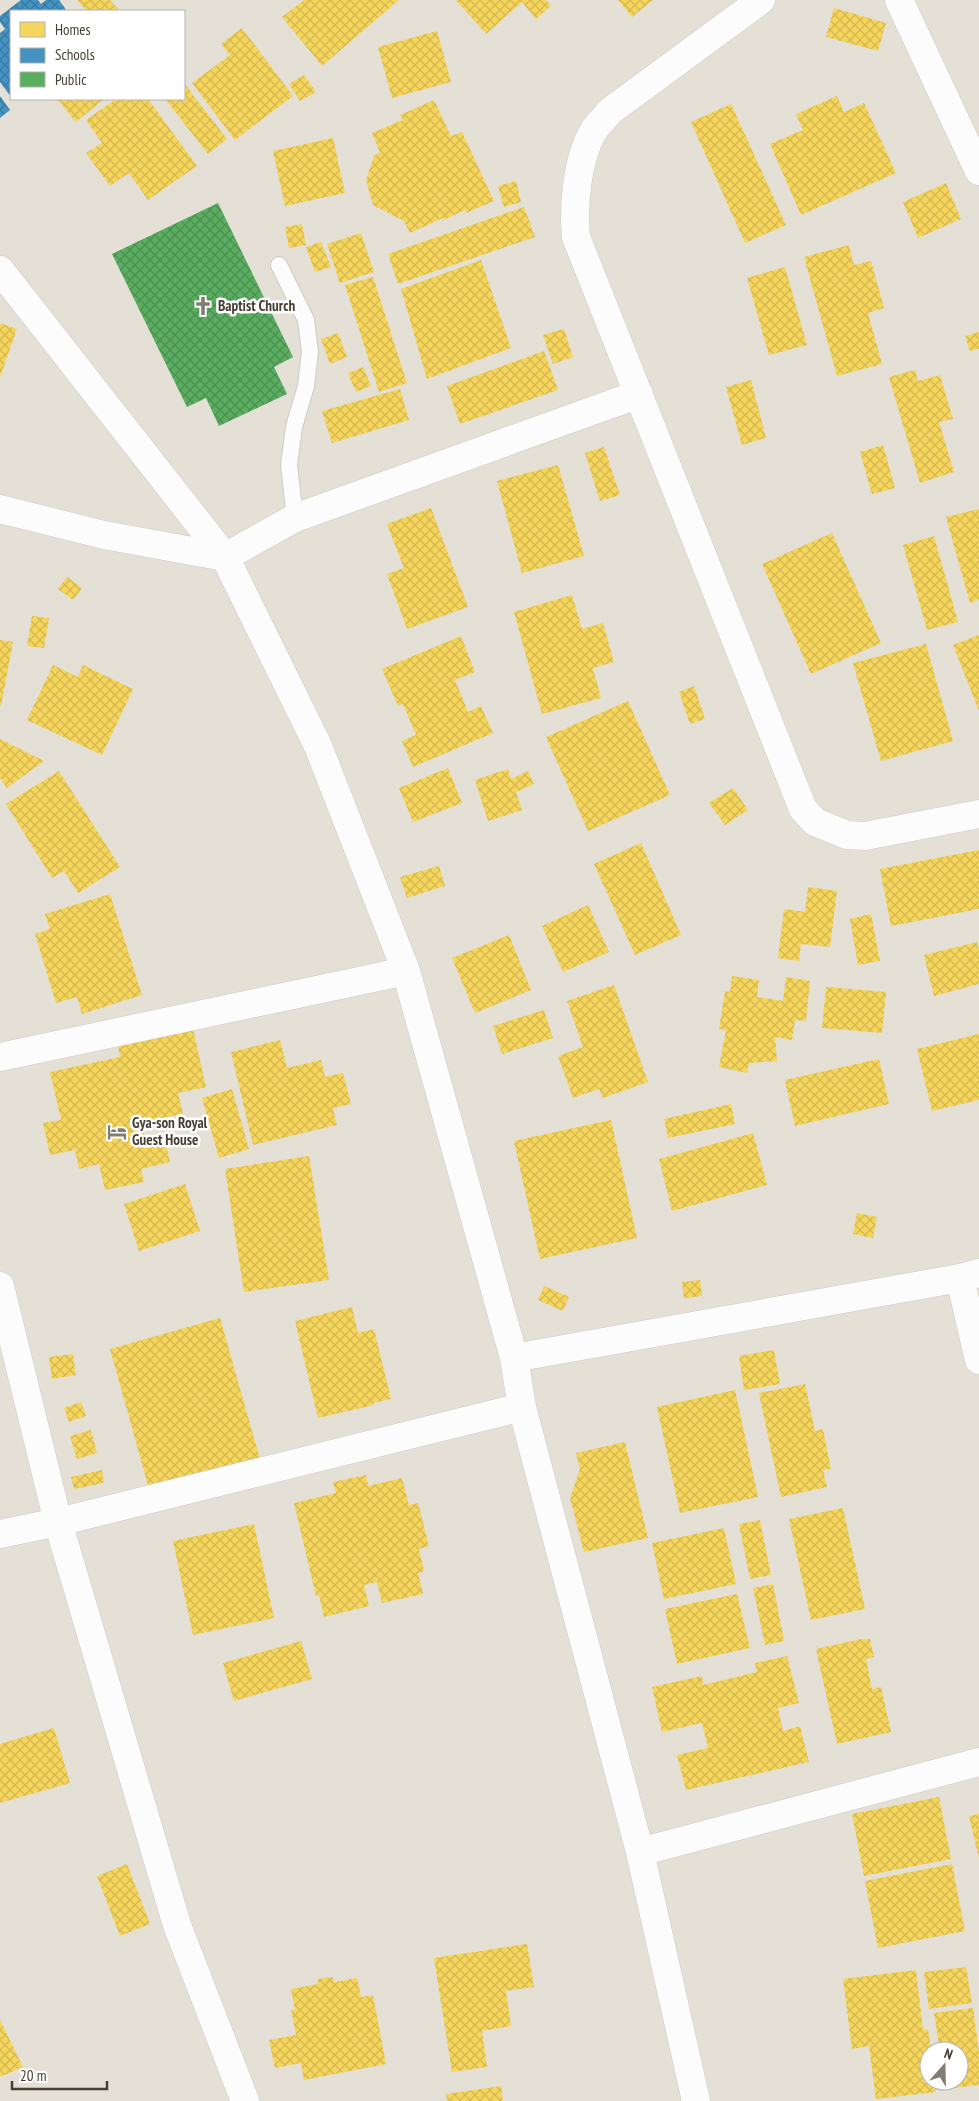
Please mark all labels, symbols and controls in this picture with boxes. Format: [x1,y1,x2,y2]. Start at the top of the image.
legend [10,10,185,100]
text: Homes [55,20,91,39]
text: Schools [55,45,95,64]
text: Public [55,70,87,89]
church icon: Baptist Church [192,295,214,317]
place label: Baptist Church [218,296,295,315]
place label: Gya-son Royal Guest House [132,1113,208,1149]
hotel icon: Gya-son Royal Guest House [106,1121,128,1143]
north arrow [919,2041,969,2091]
text: N [942,2044,955,2064]
scale bar [12,2058,108,2090]
text: 20 m [20,2066,46,2085]

